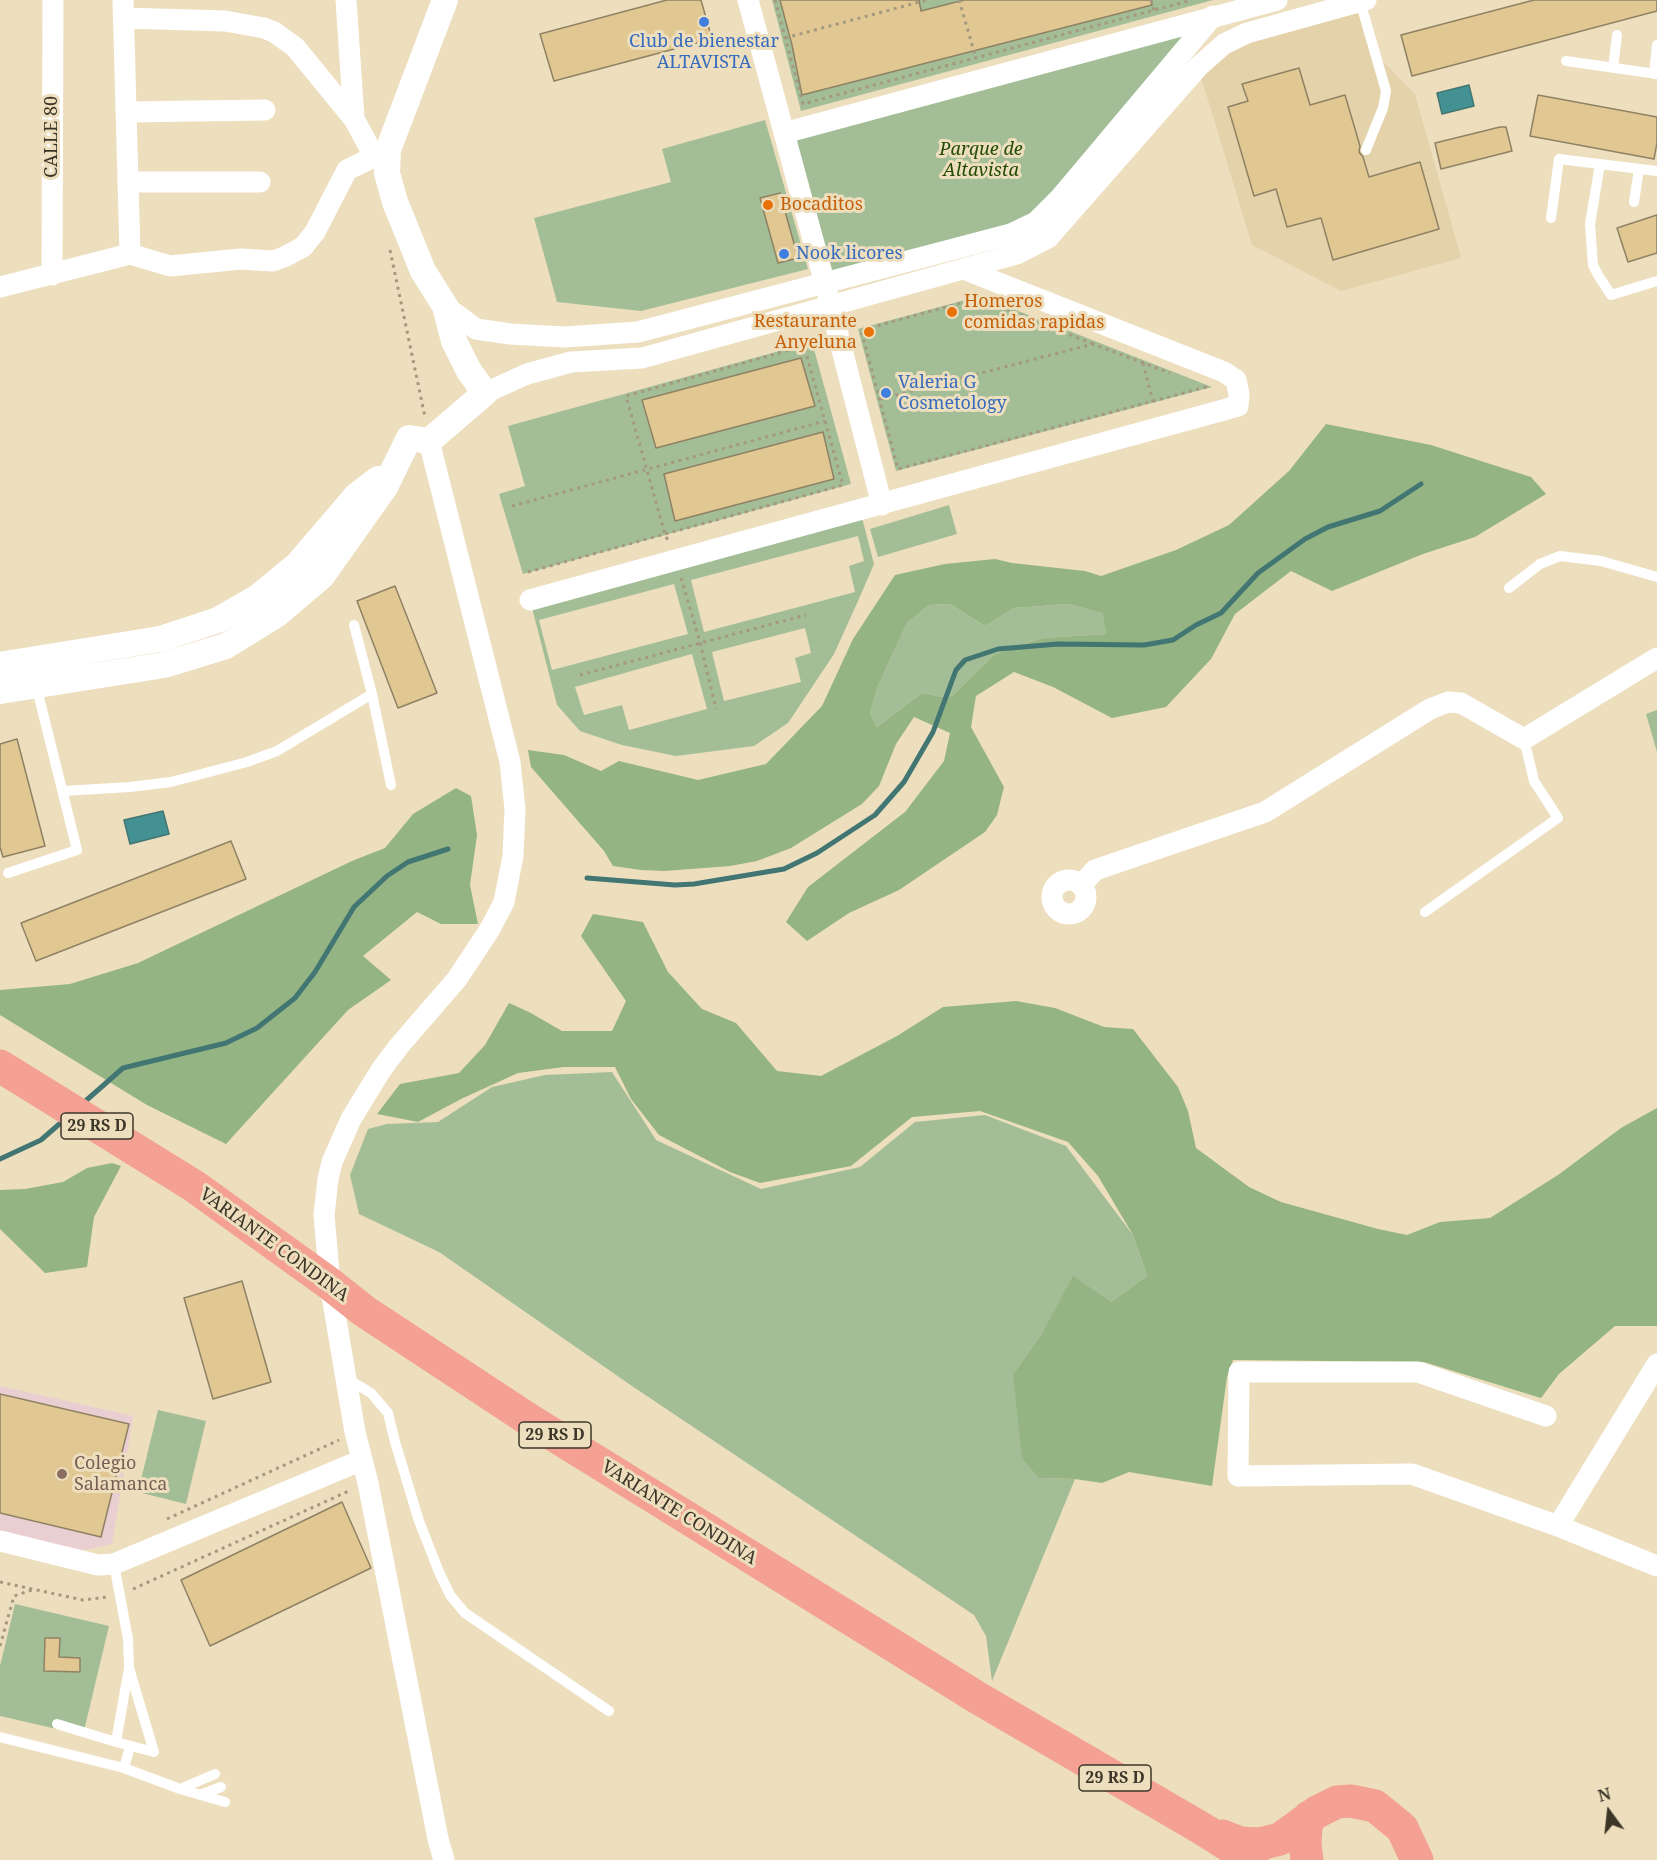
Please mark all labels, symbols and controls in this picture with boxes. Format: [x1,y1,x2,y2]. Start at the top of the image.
marker: Club de bienestar ALTAVISTA [697,15,711,29]
place label: Club de bienestar ALTAVISTA [629,31,779,74]
street label: CALLE 80 [41,96,63,178]
park label: Parque de Altavista [939,139,1023,182]
place label: Bocaditos [780,194,863,216]
marker: Bocaditos [761,198,775,212]
place label: Nook licores [796,243,903,265]
marker: Nook licores [777,247,791,261]
place label: Homeros comidas rapidas [964,291,1104,334]
marker: Homeros comidas rapidas [945,305,959,319]
place label: Restaurante Anyeluna [754,311,857,354]
marker: Restaurante Anyeluna [862,325,876,339]
place label: Valeria G Cosmetology [898,372,1007,415]
marker: Valeria G Cosmetology [879,386,893,400]
road number: 29 RS D [61,1113,133,1139]
street label: VARIANTE CONDINA [195,1184,353,1306]
road number: 29 RS D [519,1422,591,1448]
place label: Colegio Salamanca [74,1453,167,1496]
street label: VARIANTE CONDINA [597,1456,761,1570]
marker: Colegio Salamanca [55,1467,69,1481]
road number: 29 RS D [1079,1765,1151,1791]
north arrow [1579,1782,1639,1842]
text: N [1595,1782,1613,1807]

